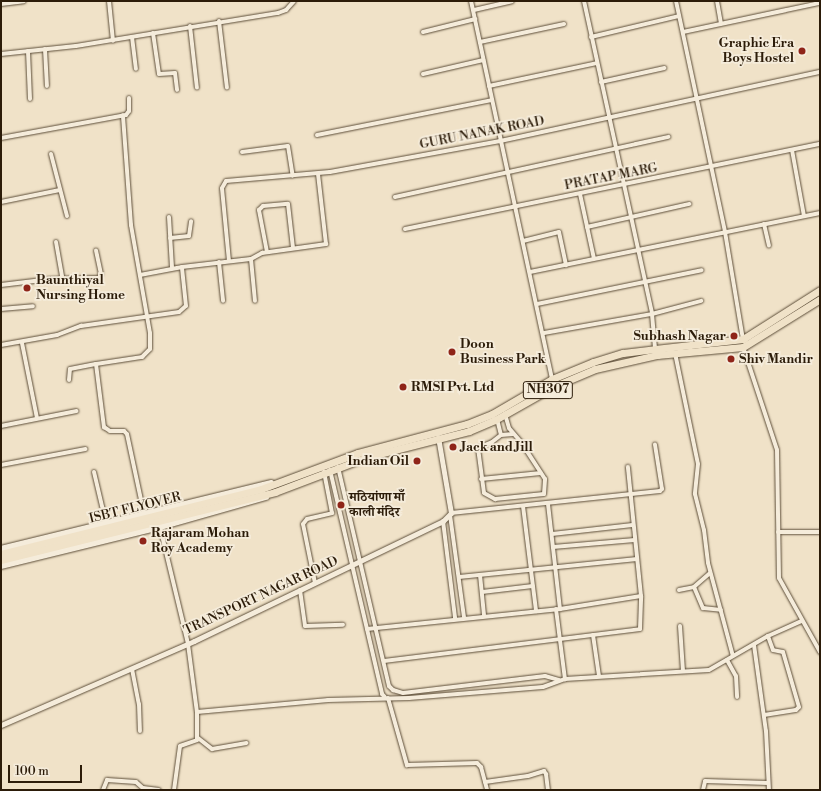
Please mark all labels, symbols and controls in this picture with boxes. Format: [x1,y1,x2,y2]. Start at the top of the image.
place label: Graphic Era Boys Hostel [718,36,794,67]
marker: Graphic Era Boys Hostel [797,46,807,56]
street label: GURU NANAK ROAD [418,113,546,153]
street label: PRATAP MARG [563,160,659,194]
place label: Baunthiyal Nursing Home [36,273,125,304]
marker: Baunthiyal Nursing Home [21,282,33,294]
place label: Subhash Nagar [633,328,726,344]
marker: Subhash Nagar [729,331,739,341]
place label: Doon Business Park [460,337,546,368]
marker: Doon Business Park [447,347,457,357]
place label: Shiv Mandir [739,351,813,367]
marker: Shiv Mandir [726,354,736,364]
place label: RMSI Pvt. Ltd [411,379,495,395]
road number: NH307 [522,380,574,400]
marker: RMSI Pvt. Ltd [398,382,408,392]
place label: Jack and Jill [461,439,533,455]
marker: Jack and Jill [448,442,458,452]
place label: Indian Oil [347,453,409,469]
marker: Indian Oil [412,456,422,466]
street label: ISBT FLYOVER [88,489,182,527]
place label: मठियांणा माँ काली मंदिर [349,490,405,521]
marker: मठियांणा माँ काली मंदिर [336,500,346,510]
place label: Rajaram Mohan Roy Academy [151,526,249,557]
marker: Rajaram Mohan Roy Academy [138,536,148,546]
street label: TRANSPORT NAGAR ROAD [181,553,341,639]
scale bar [10,757,84,783]
text: 100 m [15,764,49,779]

